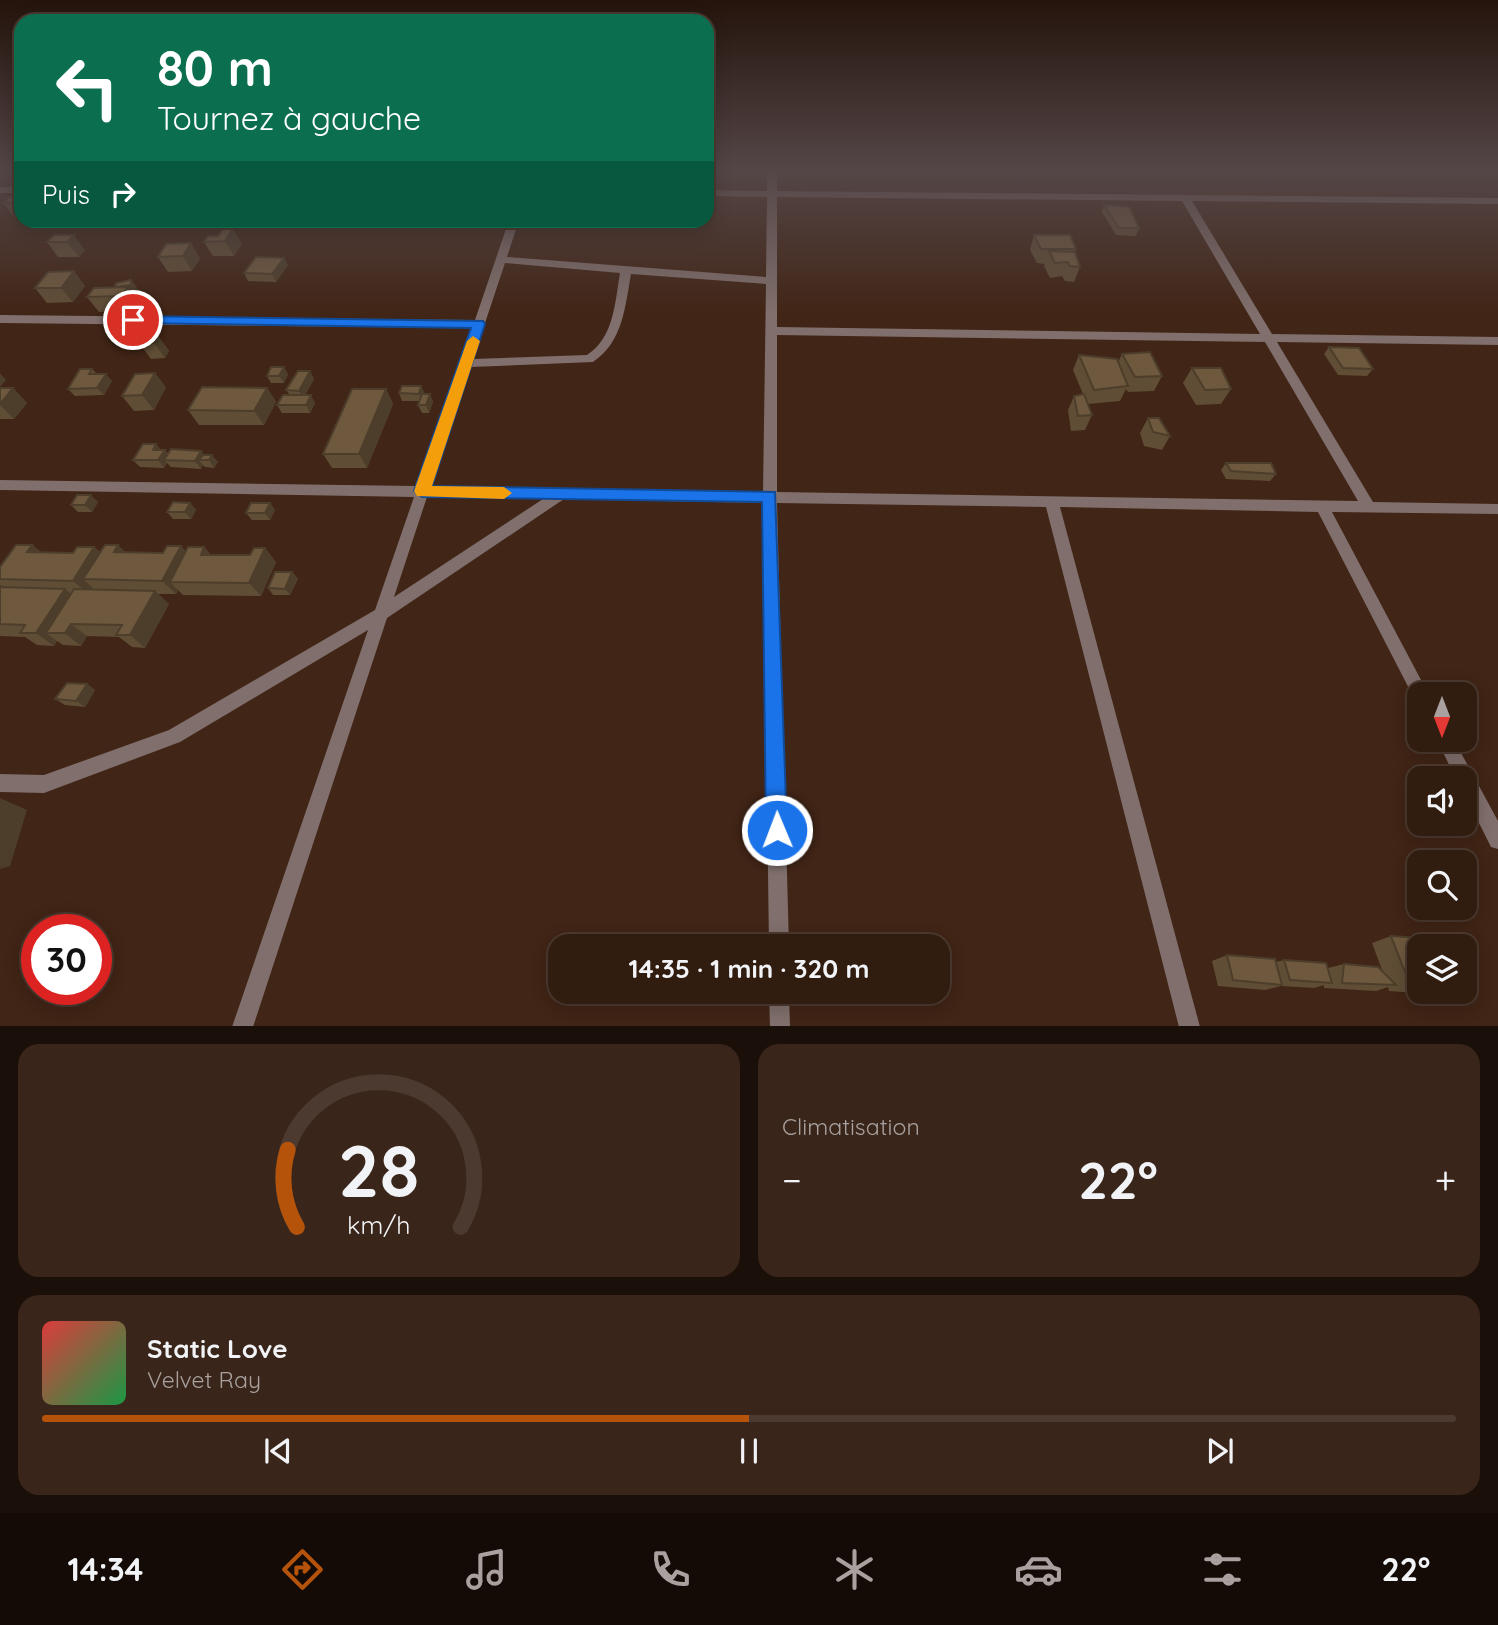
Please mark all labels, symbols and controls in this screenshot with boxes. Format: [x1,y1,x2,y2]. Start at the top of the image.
text: 80 m [157,37,273,98]
icon: left [42,42,133,133]
text: Tournez à gauche [157,98,421,138]
icon: right [104,175,142,213]
text: Puis [42,178,90,211]
pin [103,290,163,350]
icon: arrive [114,301,152,339]
north arrow [1407,682,1477,752]
map controls [1407,682,1477,1004]
button: sound [1407,766,1477,836]
position arrow [740,793,814,867]
button: search [1407,850,1477,920]
speed limit sign: 30 [21,914,112,1005]
button: layers [1407,934,1477,1004]
text: 14:35 · 1 min · 320 m [628,952,870,985]
text: Climatisation [782,1112,920,1141]
text: 28 [338,1124,420,1215]
text: 22° [1078,1147,1158,1212]
text: − [782,1156,802,1204]
text: + [1435,1156,1456,1204]
text: km/h [347,1208,411,1239]
text: Static Love [147,1332,288,1365]
text: Velvet Ray [147,1365,261,1394]
icon: previous [259,1432,297,1470]
icon: pause [730,1432,768,1470]
icon: next [1201,1432,1239,1470]
icon: directions [278,1545,327,1594]
icon: music [462,1545,511,1594]
icon: phone [646,1545,695,1594]
icon: climate [830,1545,879,1594]
icon: car [1014,1545,1063,1594]
icon: filters [1198,1545,1247,1594]
text: 14:34 [67,1549,143,1589]
text: 22° [1381,1549,1430,1589]

